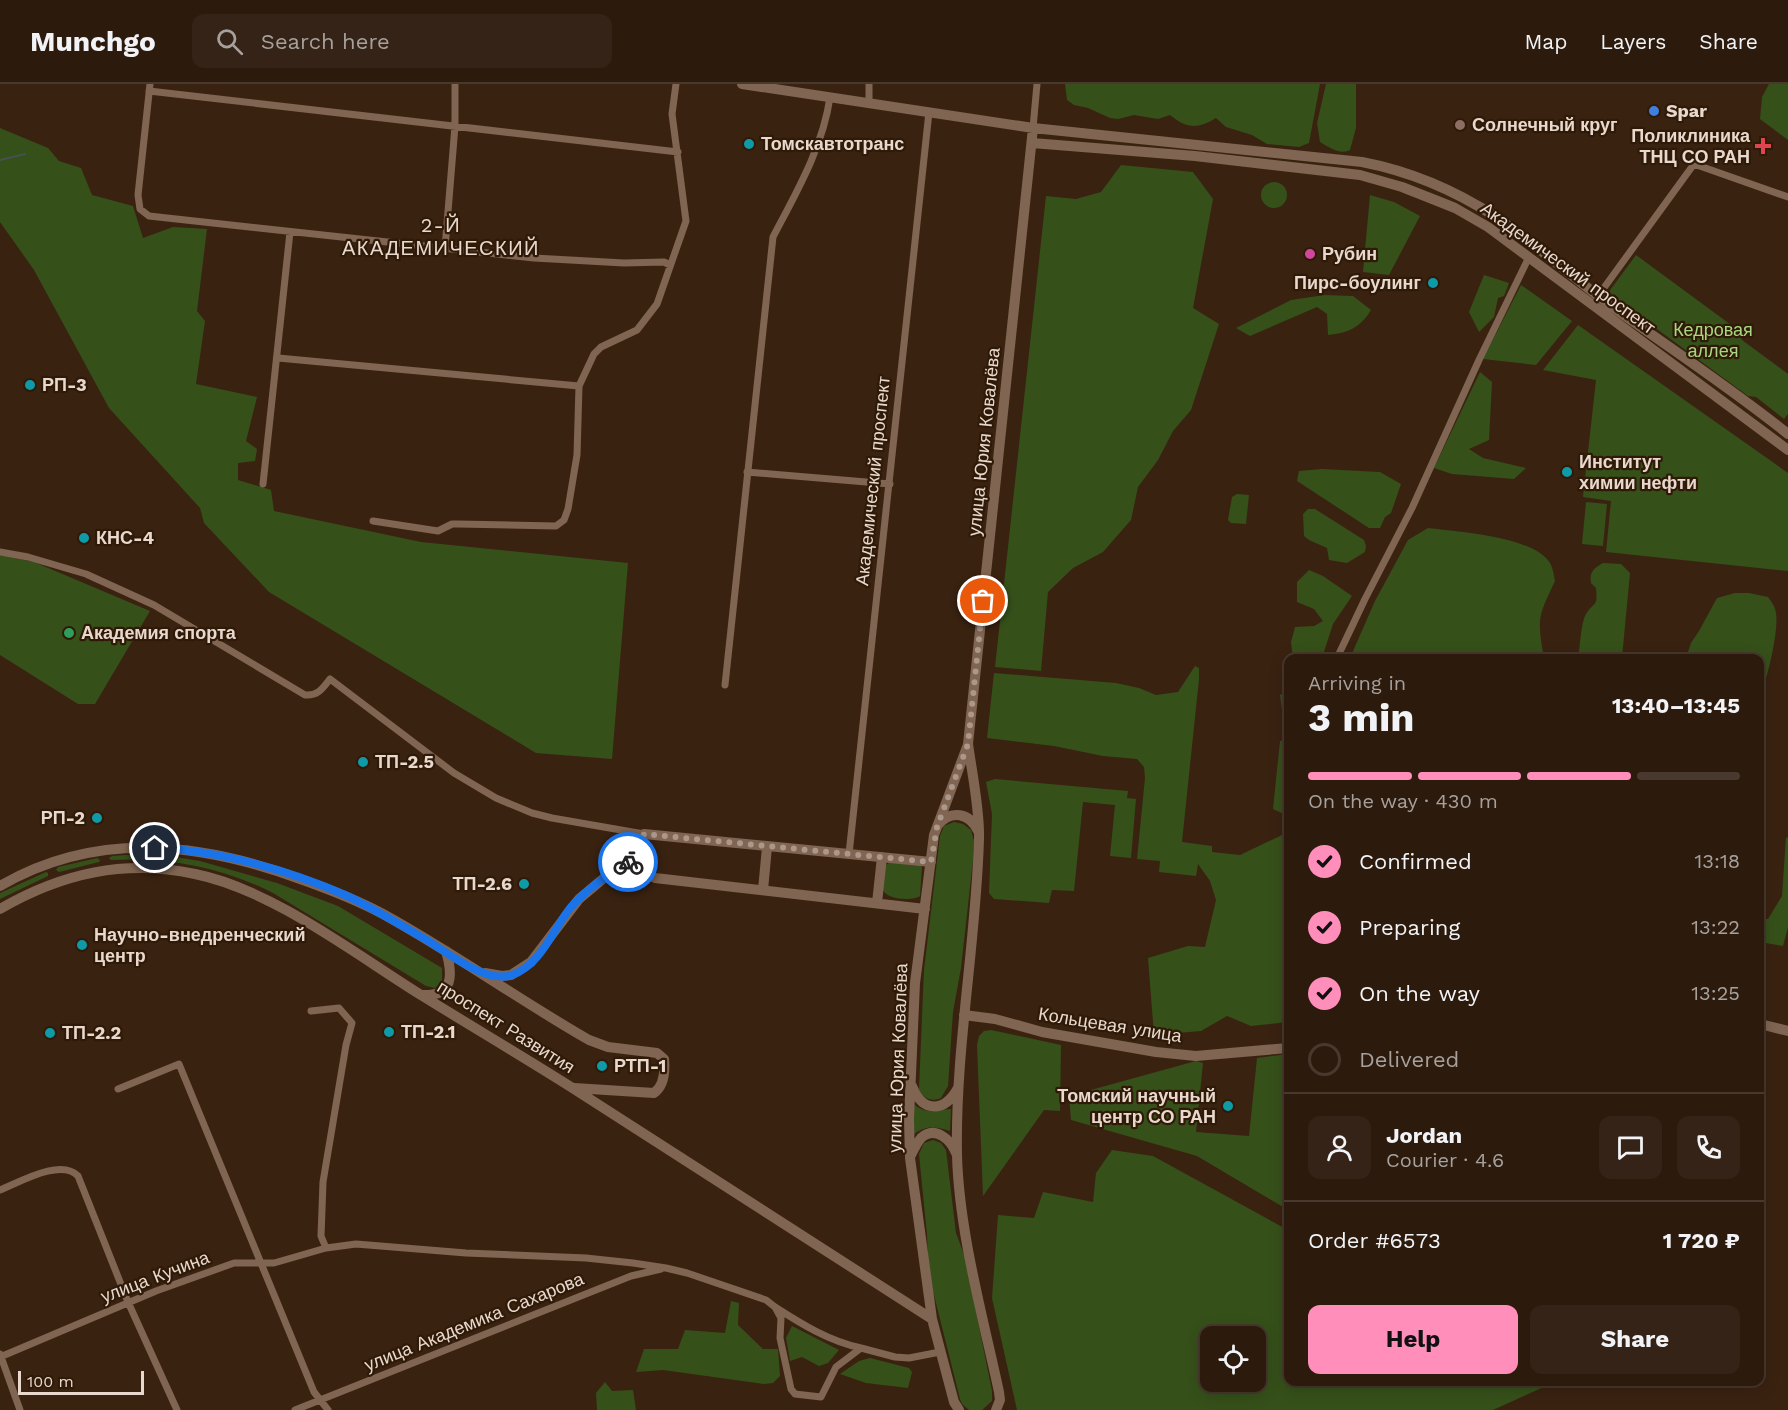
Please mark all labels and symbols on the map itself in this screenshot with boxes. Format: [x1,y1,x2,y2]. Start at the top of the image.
place label: Spar [1666,100,1707,121]
marker: Spar [1647,104,1661,118]
place label: Солнечный круг [1472,114,1618,135]
marker: Солнечный круг [1453,118,1467,132]
place label: Поликлиника ТНЦ СО РАН [1631,125,1751,167]
place label: Томскавтотранс [761,133,904,154]
marker: Томскавтотранс [742,137,756,151]
marker: Поликлиника ТНЦ СО РАН [1754,137,1772,155]
street label: Академический проспект [1477,197,1660,338]
district label: 2-Й АКАДЕМИЧЕСКИЙ [342,213,540,260]
place label: Рубин [1322,243,1377,264]
marker: Рубин [1303,247,1317,261]
place label: Пирс-боулинг [1294,272,1421,293]
marker: Пирс-боулинг [1426,276,1440,290]
park label: Кедровая аллея [1673,319,1753,361]
street label: улица Юрия Ковалёва [963,346,1004,537]
place label: РП-3 [42,374,87,395]
street label: Академический проспект [851,375,894,587]
marker: РП-3 [23,378,37,392]
place label: Институт химии нефти [1579,451,1697,493]
marker: Институт химии нефти [1560,465,1574,479]
place label: КНС-4 [96,527,154,548]
marker: КНС-4 [77,531,91,545]
pin [957,575,1008,626]
place label: Академия спорта [81,622,237,643]
marker: Академия спорта [62,626,76,640]
place label: ТП-2.5 [375,751,434,772]
marker: ТП-2.5 [356,755,370,769]
place label: РП-2 [41,807,85,828]
marker: РП-2 [90,811,104,825]
pin [129,822,180,873]
courier [598,832,658,892]
place label: ТП-2.6 [452,873,512,894]
marker: ТП-2.6 [517,877,531,891]
place label: Научно-внедренческий центр [94,924,305,966]
marker: Научно-внедренческий центр [75,938,89,952]
street label: улица Юрия Ковалёва [884,962,911,1153]
street label: проспект Развития [434,976,579,1077]
street label: Кольцевая улица [1037,1003,1184,1046]
place label: ТП-2.1 [401,1021,456,1042]
place label: ТП-2.2 [62,1022,121,1043]
marker: ТП-2.1 [382,1025,396,1039]
marker: ТП-2.2 [43,1026,57,1040]
place label: РТП-1 [614,1055,666,1076]
marker: РТП-1 [595,1059,609,1073]
place label: Томский научный центр СО РАН [1057,1085,1216,1127]
marker: Томский научный центр СО РАН [1221,1099,1235,1113]
street label: улица Кучина [98,1246,213,1307]
street label: улица Академика Сахарова [361,1267,587,1375]
scale bar [18,1368,144,1396]

